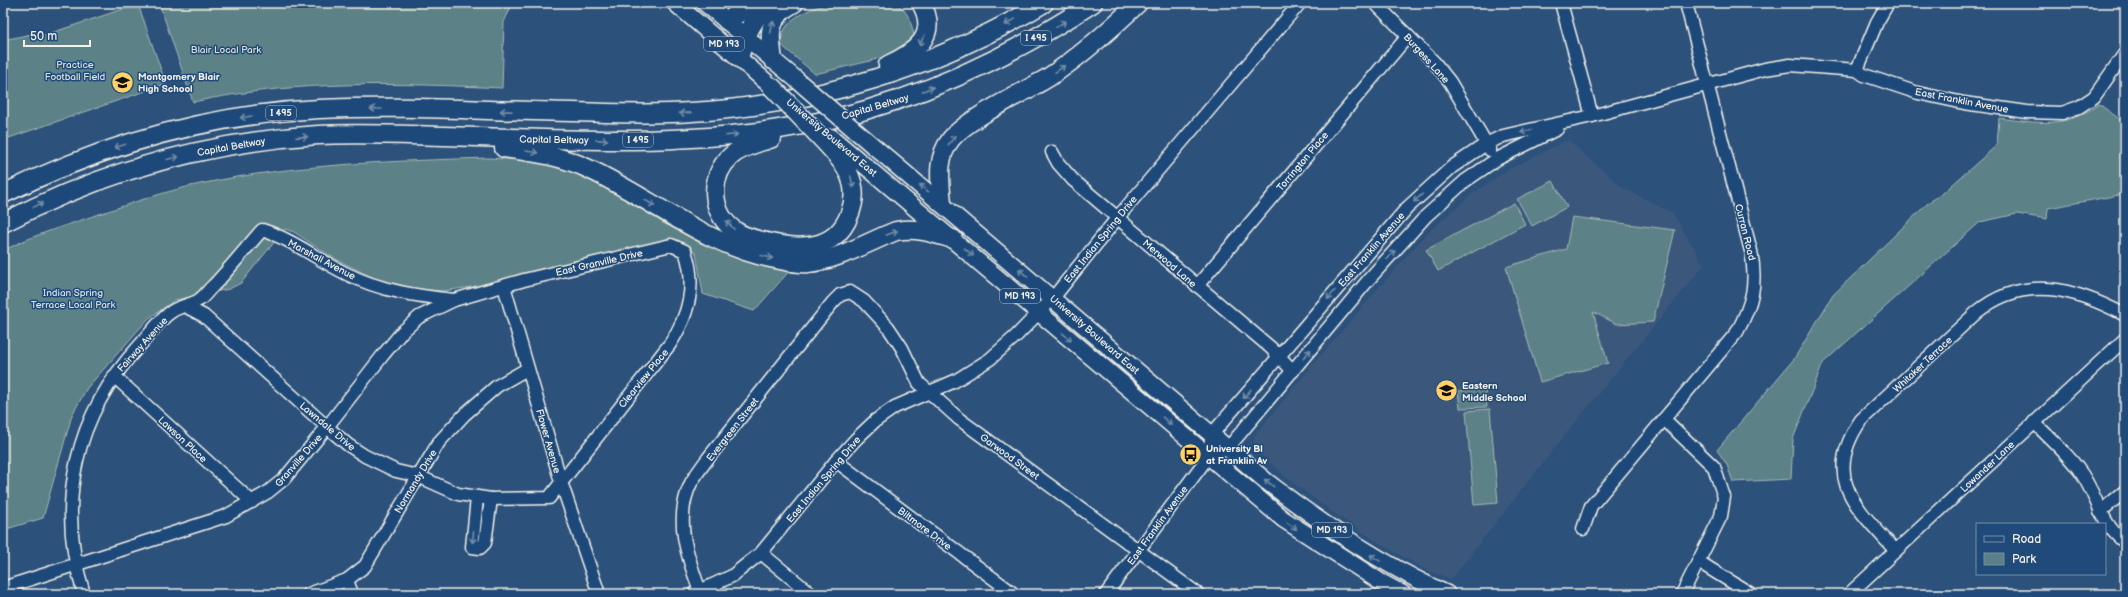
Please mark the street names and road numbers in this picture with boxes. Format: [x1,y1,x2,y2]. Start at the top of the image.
road number: I 495 [1021,31,1051,45]
street label: Burgess Lane [1401,31,1452,86]
road number: MD 193 [704,37,744,51]
street label: East Franklin Avenue [1914,86,2010,116]
street label: Capital Beltway [840,92,911,122]
street label: University Boulevard East [784,96,879,179]
road number: I 495 [266,106,296,120]
street label: Torrington Place [1274,129,1331,194]
street label: Capital Beltway [519,133,589,147]
road number: I 495 [623,133,653,147]
street label: Capital Beltway [196,135,267,159]
street label: East Indian Spring Drive [1062,193,1140,286]
street label: Curran Road [1732,203,1758,262]
street label: East Franklin Avenue [1336,210,1407,289]
street label: Marshall Avenue [286,237,357,283]
street label: Merwood Lane [1140,237,1199,290]
street label: East Granville Drive [555,247,644,279]
road number: MD 193 [1000,289,1040,303]
street label: University Boulevard East [1047,293,1142,377]
street label: Fairway Avenue [115,315,171,375]
street label: Whitaker Terrace [1891,334,1955,395]
street label: Clearview Place [616,347,671,411]
street label: Evergreen Street [704,395,761,464]
street label: Lawndale Drive [297,400,358,454]
street label: Flower Avenue [533,408,563,475]
street label: Lawson Place [155,414,209,465]
street label: Garwood Street [977,431,1041,482]
street label: Granville Drive [273,432,325,489]
street label: East Indian Spring Drive [784,434,863,525]
street label: Lowander Lane [1958,439,2017,495]
street label: Normandy Drive [392,447,440,516]
street label: East Franklin Avenue [1125,484,1191,568]
street label: Biltmore Drive [895,505,954,553]
road number: MD 193 [1312,523,1352,537]

